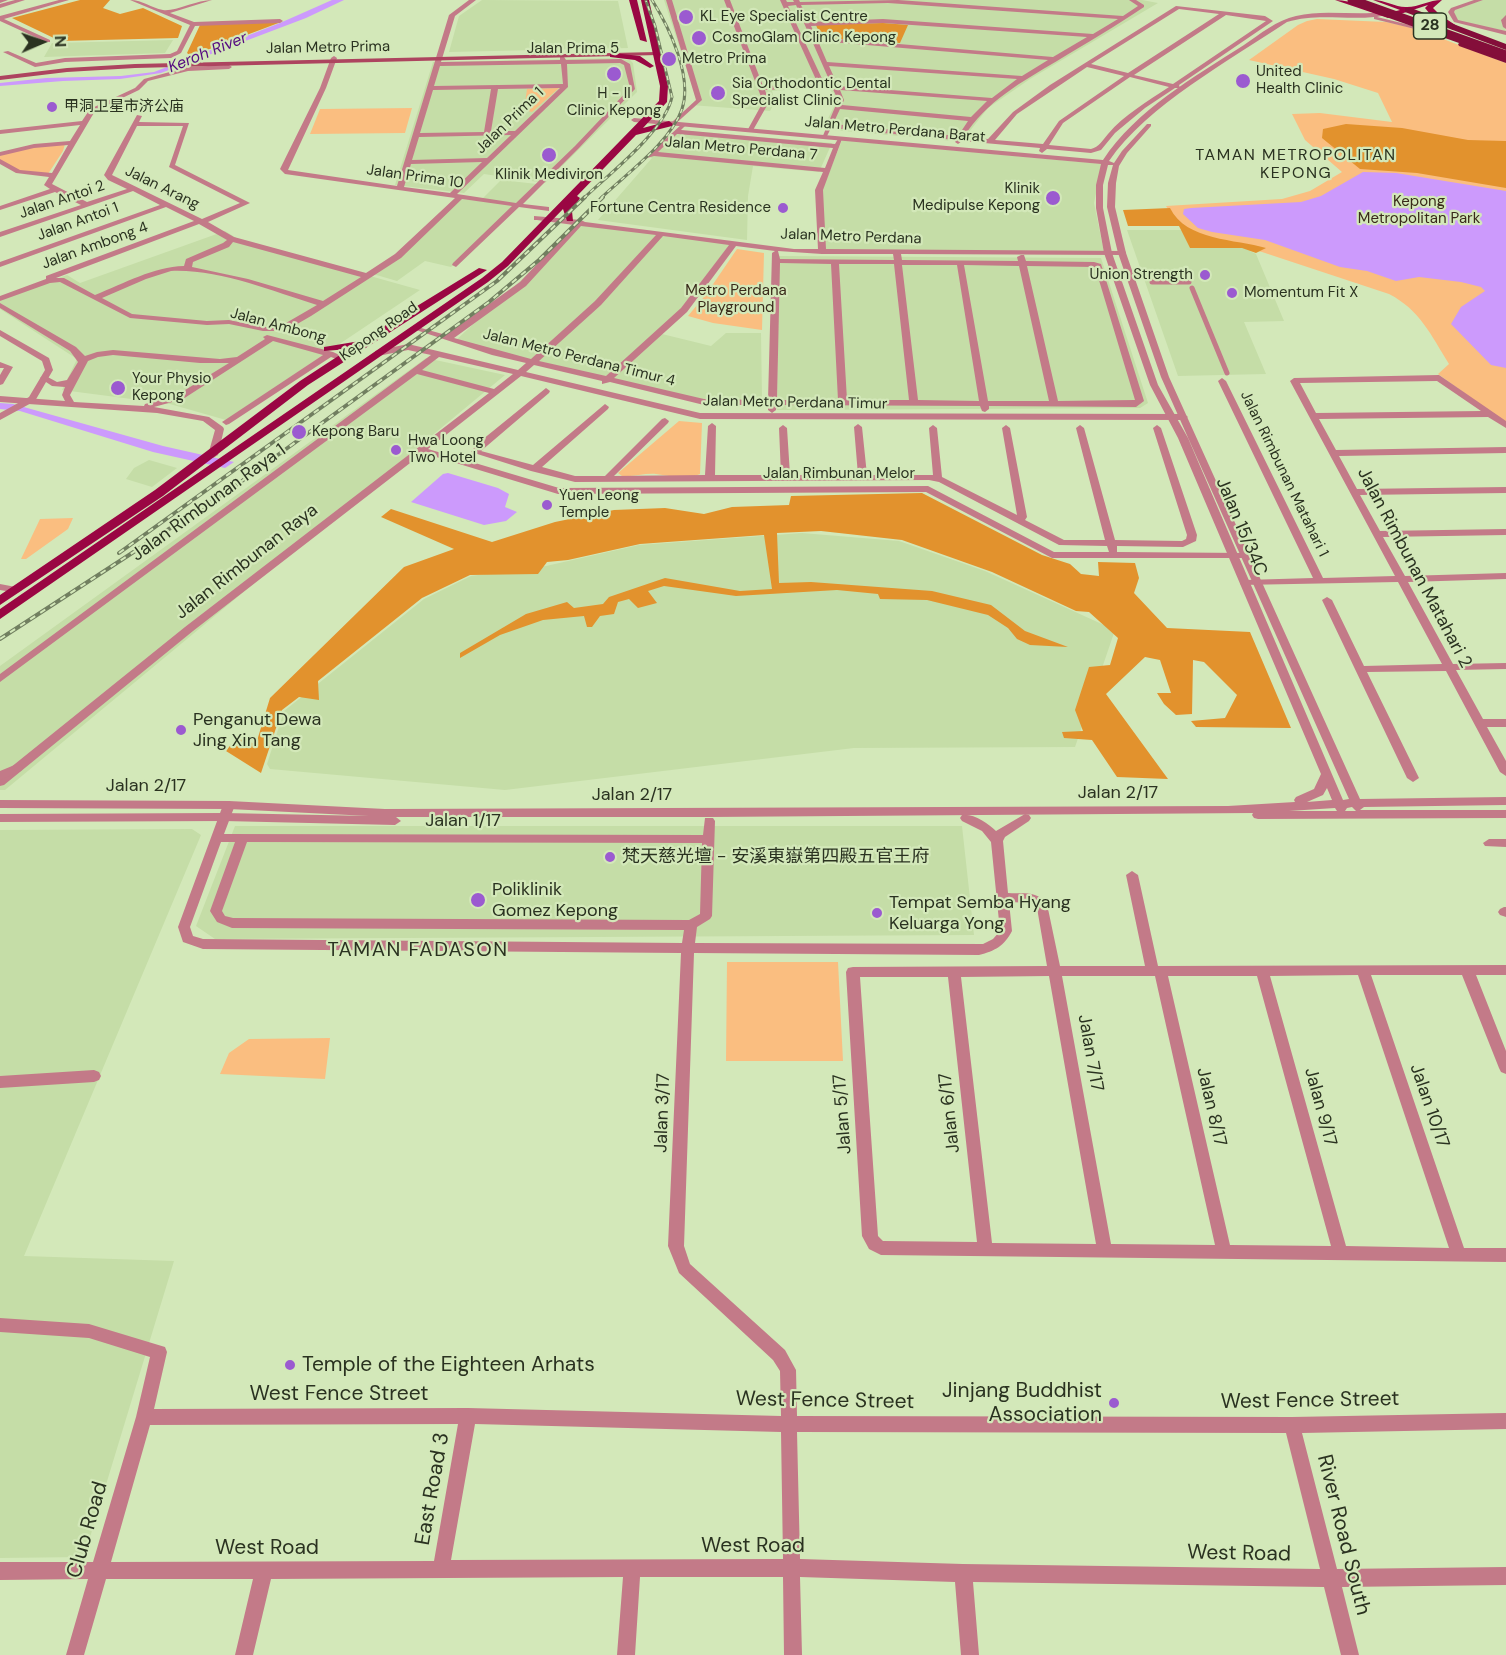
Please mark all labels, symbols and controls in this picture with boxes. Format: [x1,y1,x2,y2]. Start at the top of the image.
marker: KL Eye Specialist Centre [677,8,695,26]
place label: KL Eye Specialist Centre [700,8,868,26]
north arrow [12,12,72,72]
road number: 28 [1414,13,1446,39]
water label: Keroh River [166,28,250,78]
marker: CosmoGlam Clinic Kepong [690,29,708,47]
place label: CosmoGlam Clinic Kepong [712,29,896,47]
text: N [50,35,71,48]
street label: Jalan Metro Prima [266,38,390,58]
street label: Jalan Prima 5 [527,40,619,58]
marker: Metro Prima [660,50,678,68]
place label: Metro Prima [682,50,766,68]
place label: United Health Clinic [1256,63,1343,98]
marker: H - II Clinic Kepong [605,65,623,83]
marker: United Health Clinic [1234,72,1252,90]
place label: Sia Orthodontic Dental Specialist Clinic [732,75,891,110]
street label: Jalan Prima 1 [472,84,548,158]
marker: Sia Orthodontic Dental Specialist Clinic [709,84,727,102]
place label: H - II Clinic Kepong [567,85,661,120]
place label: 甲洞卫星市济公庙 [64,98,184,116]
marker: 甲洞卫星市济公庙 [45,100,59,114]
street label: Jalan Metro Perdana Barat [804,113,986,147]
street label: Jalan Metro Perdana 7 [664,133,818,165]
marker: Klinik Mediviron [540,146,558,164]
district label: TAMAN METROPOLITAN KEPONG [1195,146,1397,184]
street label: Jalan Prima 10 [365,161,465,193]
street label: Jalan Arang [122,162,202,214]
place label: Klinik Mediviron [495,166,603,184]
street label: Jalan Antoi 2 [17,177,107,223]
place label: Klinik Medipulse Kepong [912,180,1040,215]
marker: Klinik Medipulse Kepong [1044,189,1062,207]
park label: Kepong Metropolitan Park [1358,193,1480,228]
street label: Jalan Antoi 1 [35,199,121,245]
place label: Fortune Centra Residence [590,199,771,217]
marker: Fortune Centra Residence [776,201,790,215]
street label: Jalan Ambong 4 [40,218,150,274]
street label: Jalan Metro Perdana [780,226,922,248]
place label: Union Strength [1090,266,1193,284]
marker: Union Strength [1198,268,1212,282]
park label: Metro Perdana Playground [685,282,787,317]
place label: Momentum Fit X [1244,284,1358,302]
marker: Momentum Fit X [1225,286,1239,300]
street label: Kepong Road [337,299,421,365]
street label: Jalan Ambong [228,305,328,347]
street label: Jalan Metro Perdana Timur 4 [481,325,677,391]
place label: Your Physio Kepong [132,370,211,405]
marker: Your Physio Kepong [109,379,127,397]
street label: Jalan Rimbunan Matahari 1 [1236,388,1332,560]
street label: Jalan Metro Perdana Timur [703,392,887,414]
marker: Kepong Baru [290,423,308,441]
place label: Kepong Baru [312,423,399,441]
place label: Hwa Loong Two Hotel [408,432,484,467]
street label: Jalan Rimbunan Raya 1 [128,440,290,566]
marker: Hwa Loong Two Hotel [389,443,403,457]
street label: Jalan Rimbunan Matahari 2 [1352,464,1476,672]
street label: Jalan Rimbunan Melor [763,465,915,483]
street label: Jalan 15/34C [1211,475,1271,579]
place label: Yuen Leong Temple [559,487,639,522]
marker: Yuen Leong Temple [540,498,554,512]
street label: Jalan Rimbunan Raya [171,500,323,624]
place label: Penganut Dewa Jing Xin Tang [193,709,321,752]
marker: Penganut Dewa Jing Xin Tang [174,723,188,737]
street label: Jalan 2/17 [106,775,186,797]
street label: Jalan 2/17 [1078,782,1158,804]
street label: Jalan 2/17 [592,784,672,806]
street label: Jalan 1/17 [425,810,501,832]
place label: 梵天慈光壇 - 安溪東嶽第四殿五官王府 [622,846,929,868]
marker: 梵天慈光壇 - 安溪東嶽第四殿五官王府 [603,850,617,864]
place label: Poliklinik Gomez Kepong [492,879,618,922]
marker: Poliklinik Gomez Kepong [469,891,487,909]
place label: Tempat Semba Hyang Keluarga Yong [889,892,1071,934]
marker: Tempat Semba Hyang Keluarga Yong [870,906,884,920]
district label: TAMAN FADASON [327,939,509,963]
street label: Jalan 7/17 [1073,1013,1107,1093]
street label: Jalan 10/17 [1405,1061,1453,1151]
street label: Jalan 8/17 [1191,1065,1231,1149]
street label: Jalan 9/17 [1299,1065,1341,1149]
street label: Jalan 6/17 [935,1072,965,1154]
street label: Jalan 3/17 [651,1073,675,1153]
street label: Jalan 5/17 [829,1073,857,1155]
place label: Temple of the Eighteen Arhats [302,1352,595,1378]
marker: Temple of the Eighteen Arhats [283,1358,297,1372]
place label: Jinjang Buddhist Association [942,1378,1102,1428]
street label: West Fence Street [250,1381,428,1407]
street label: West Fence Street [735,1387,915,1415]
street label: West Fence Street [1220,1387,1400,1415]
marker: Jinjang Buddhist Association [1107,1396,1121,1410]
street label: East Road 3 [411,1431,455,1547]
street label: River Road South [1311,1452,1375,1618]
street label: Club Road [62,1479,114,1581]
street label: West Road [701,1533,805,1559]
street label: West Road [215,1535,319,1561]
street label: West Road [1187,1540,1291,1568]

